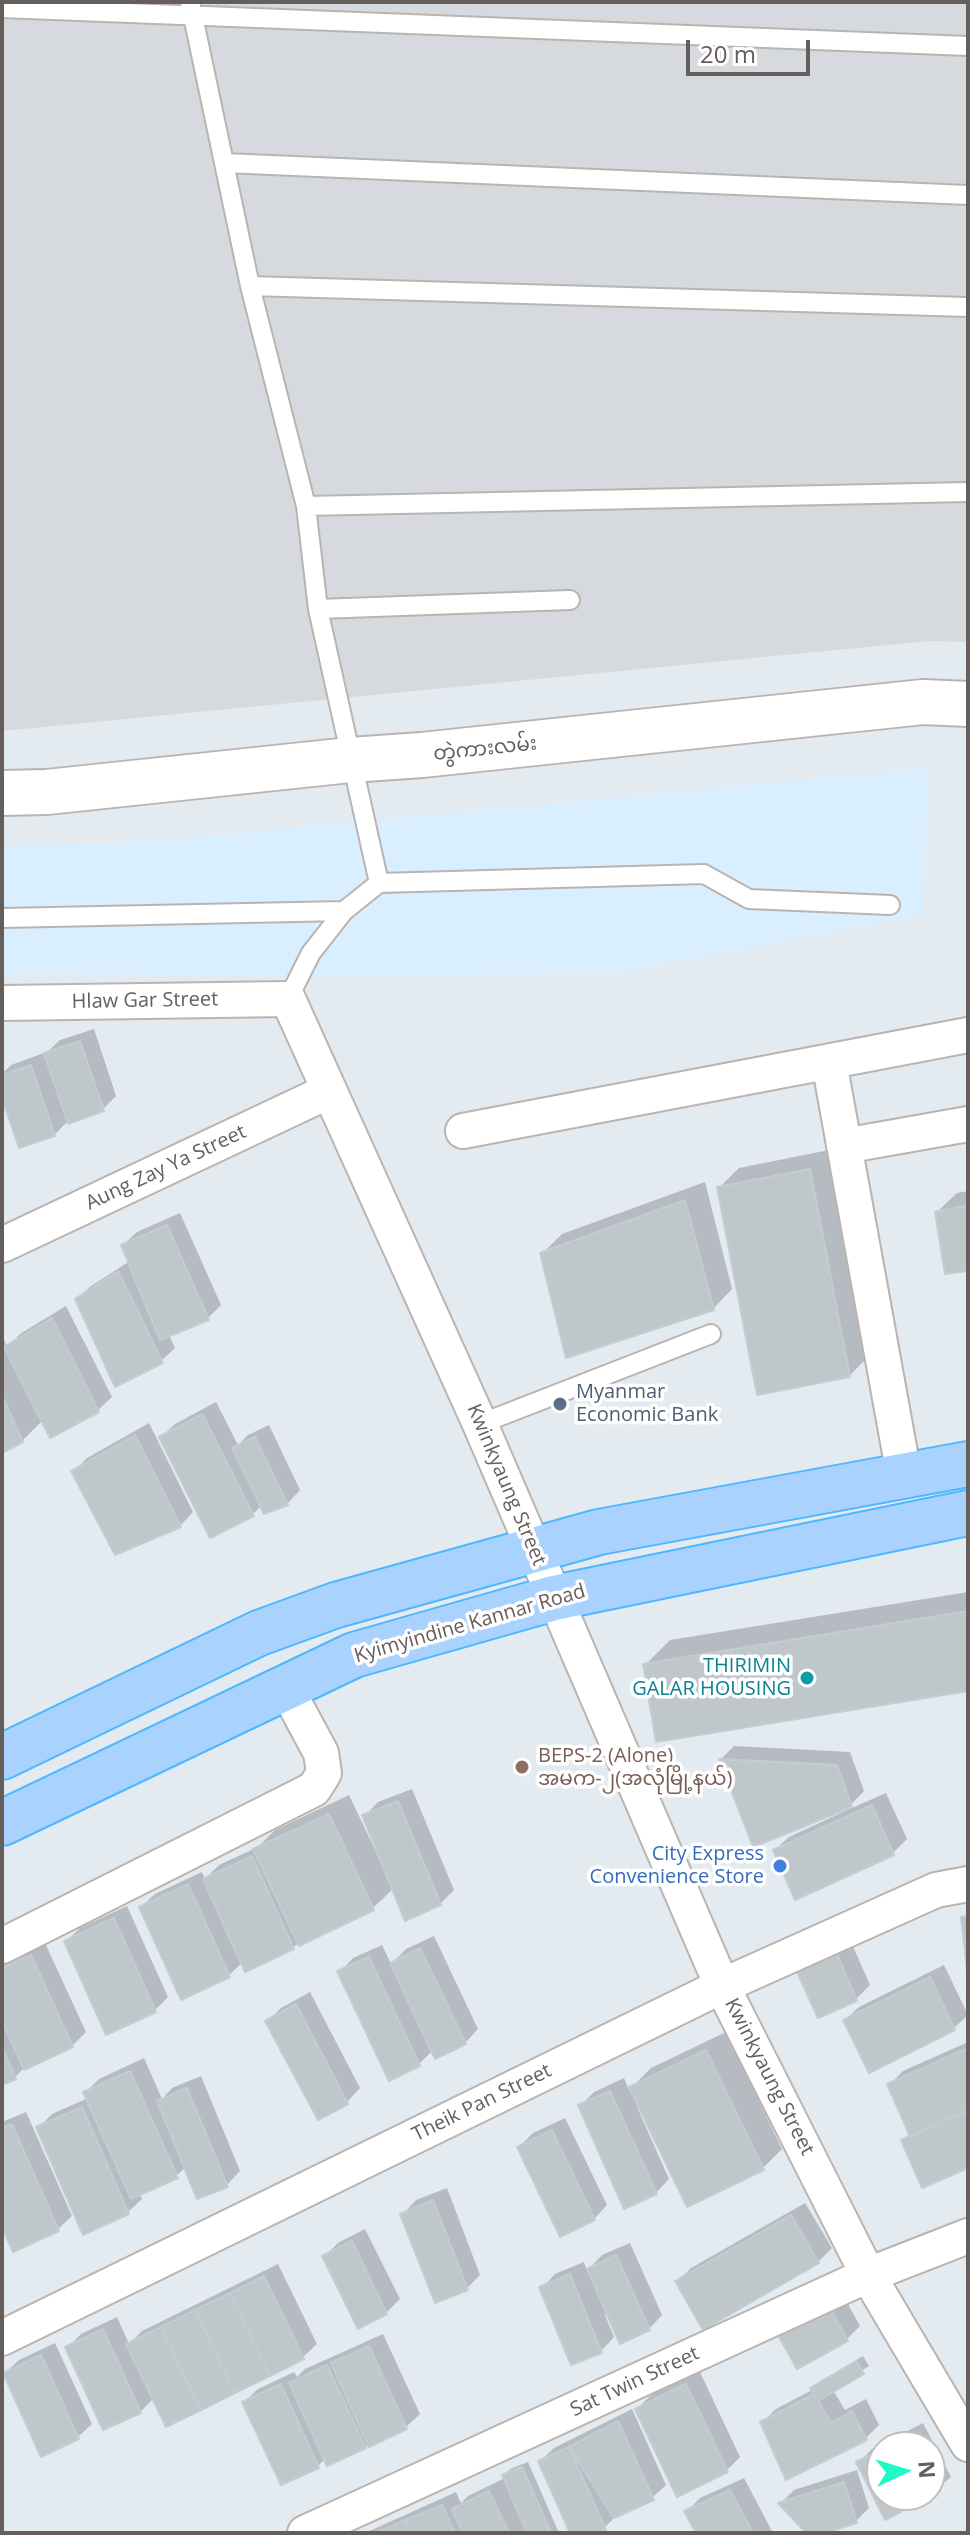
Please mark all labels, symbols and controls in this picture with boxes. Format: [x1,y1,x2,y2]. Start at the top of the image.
scale bar [690,24,814,74]
text: 20 m [700,37,756,70]
street label: တွဲကားလမ်း [432,732,538,766]
street label: Hlaw Gar Street [72,988,218,1014]
street label: Aung Zay Ya Street [82,1120,250,1216]
place label: Myanmar Economic Bank [576,1380,718,1427]
marker: Myanmar Economic Bank [551,1395,569,1413]
street label: Kwinkyaung Street [461,1401,551,1569]
street label: Kyimyindine Kannar Road [352,1579,588,1669]
place label: THIRIMIN GALAR HOUSING [632,1654,791,1701]
marker: THIRIMIN GALAR HOUSING [798,1669,816,1687]
place label: BEPS-2 (Alone) အမက-၂(အလုံမြို့နယ်) [538,1744,732,1791]
marker: BEPS-2 (Alone) အမက-၂(အလုံမြို့နယ်) [513,1758,531,1776]
place label: City Express Convenience Store [590,1842,764,1889]
marker: City Express Convenience Store [771,1857,789,1875]
street label: Kwinkyaung Street [719,1994,819,2160]
street label: Theik Pan Street [409,2059,555,2147]
street label: Sat Twin Street [567,2342,703,2422]
north arrow [866,2431,946,2511]
text: N [912,2459,944,2479]

